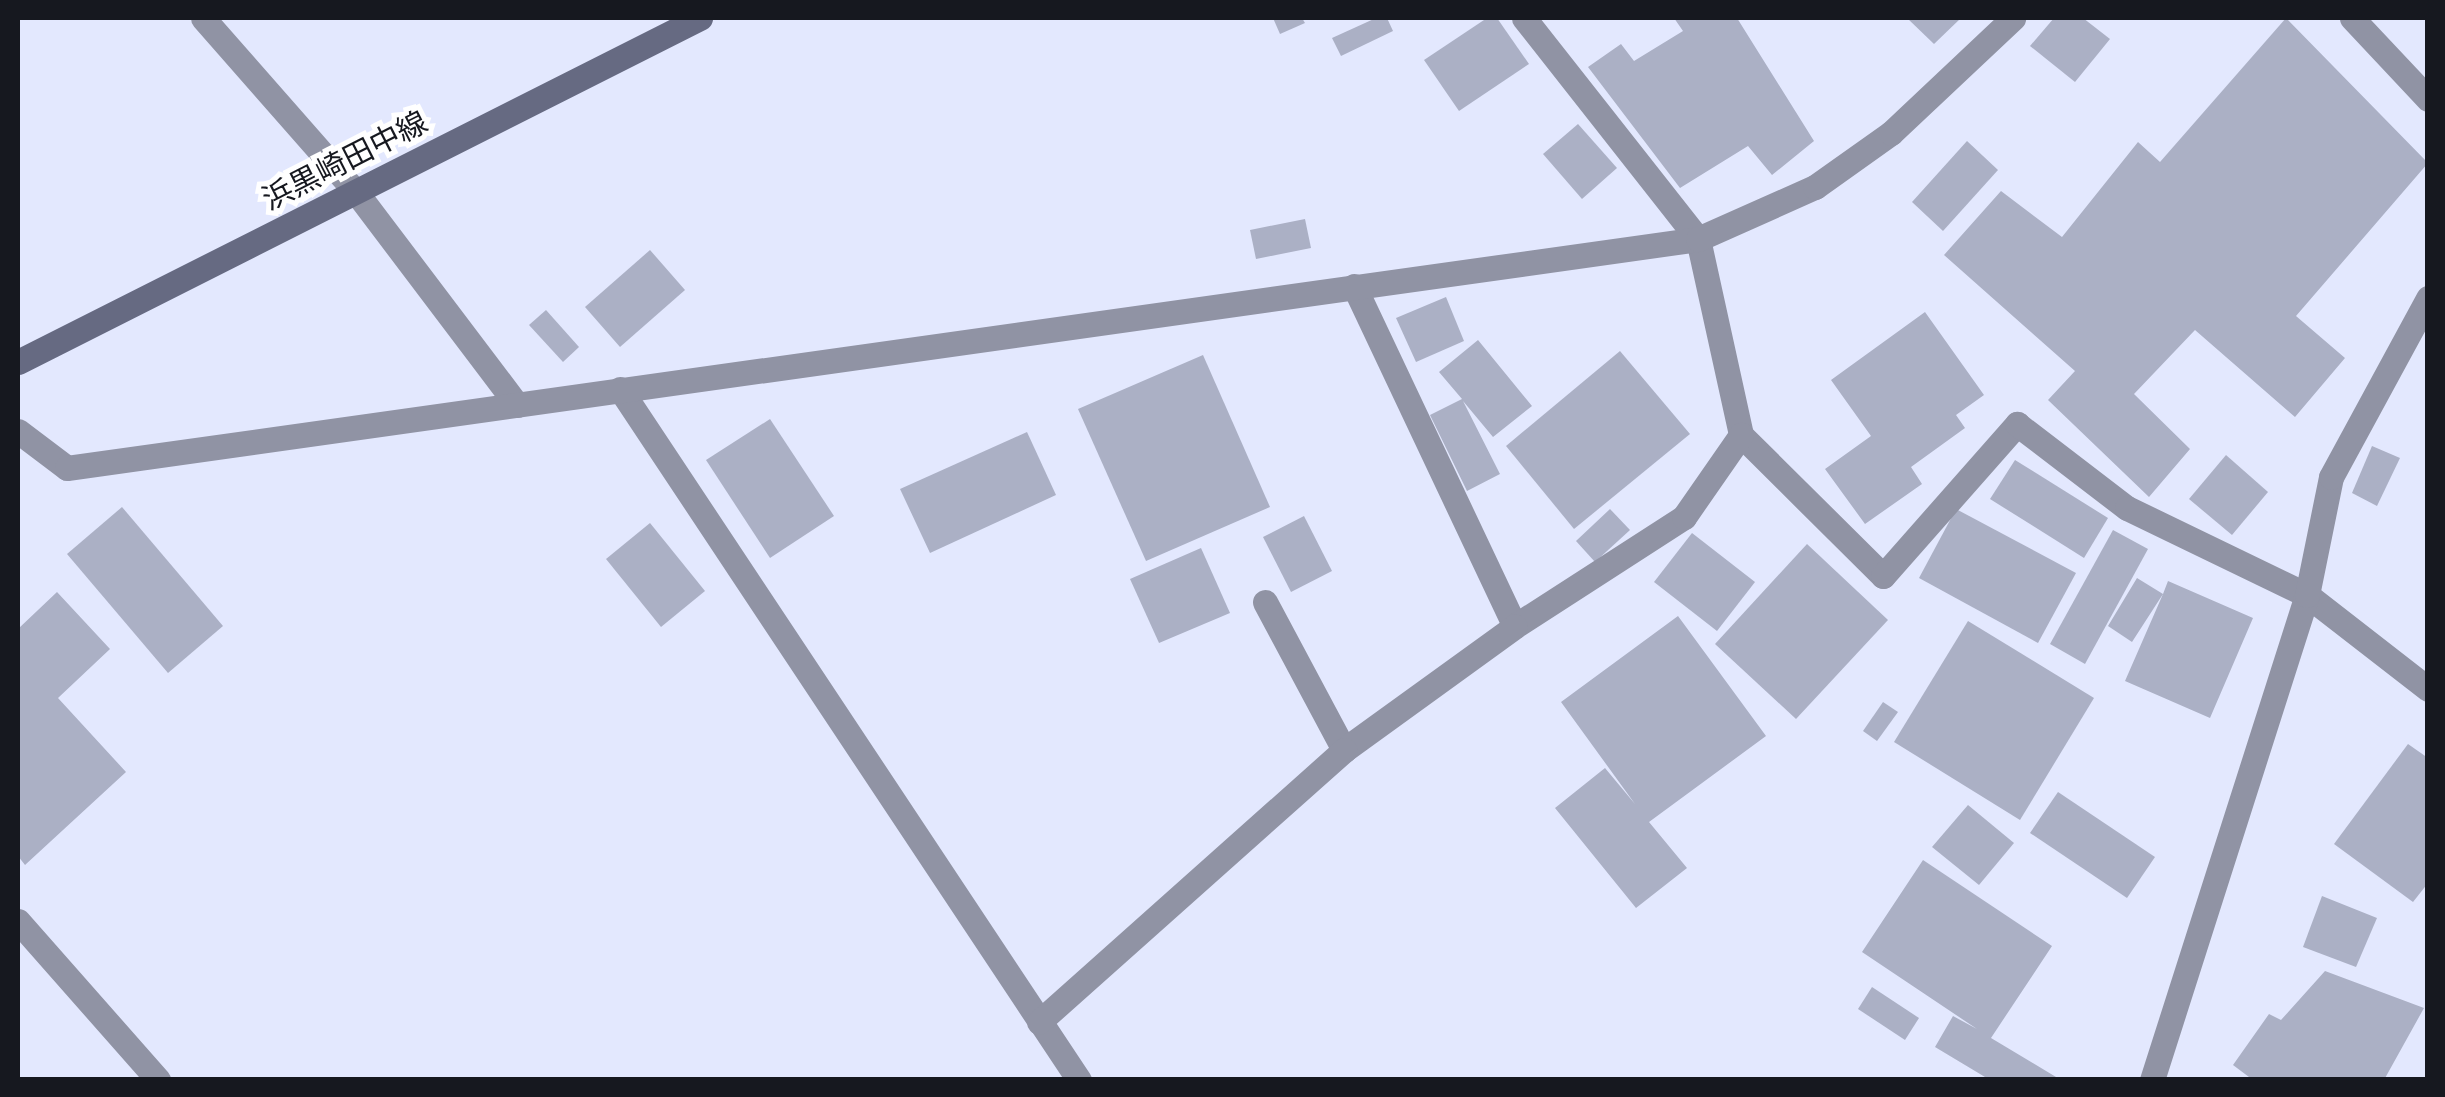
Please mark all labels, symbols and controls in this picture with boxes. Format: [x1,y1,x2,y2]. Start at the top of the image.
street label: 浜黒崎田中線 [257,104,433,218]

